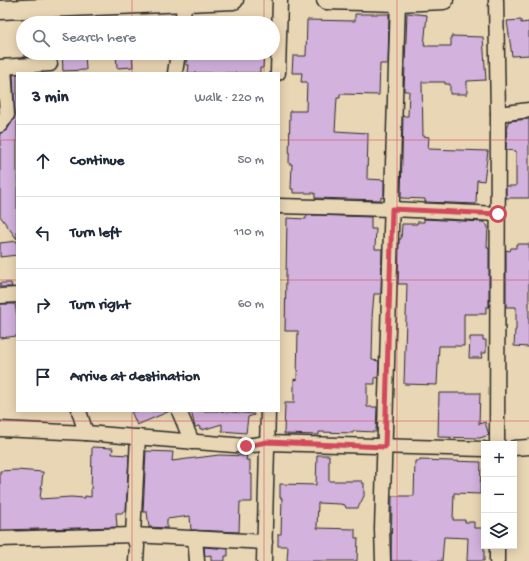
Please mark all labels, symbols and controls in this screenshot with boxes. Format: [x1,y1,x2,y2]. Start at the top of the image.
search box [16,16,280,60]
icon: search [30,27,52,49]
text: Search here [62,29,136,47]
text: 3 min [32,88,69,108]
text: Walk · 220 m [194,91,264,106]
icon: ahead [32,150,54,172]
text: Continue [70,152,124,170]
text: 50 m [237,153,264,168]
route start [489,205,507,223]
icon: left [32,222,54,244]
text: Turn left [70,224,121,242]
text: 110 m [234,225,264,240]
icon: right [32,294,54,316]
text: Turn right [70,296,130,314]
text: 60 m [238,297,264,312]
icon: arrive [32,366,54,388]
text: Arrive at destination [70,368,200,386]
route end [237,437,255,455]
map controls [481,441,517,549]
button: + [481,441,517,477]
button: − [481,477,517,513]
button: layers [481,513,517,549]

